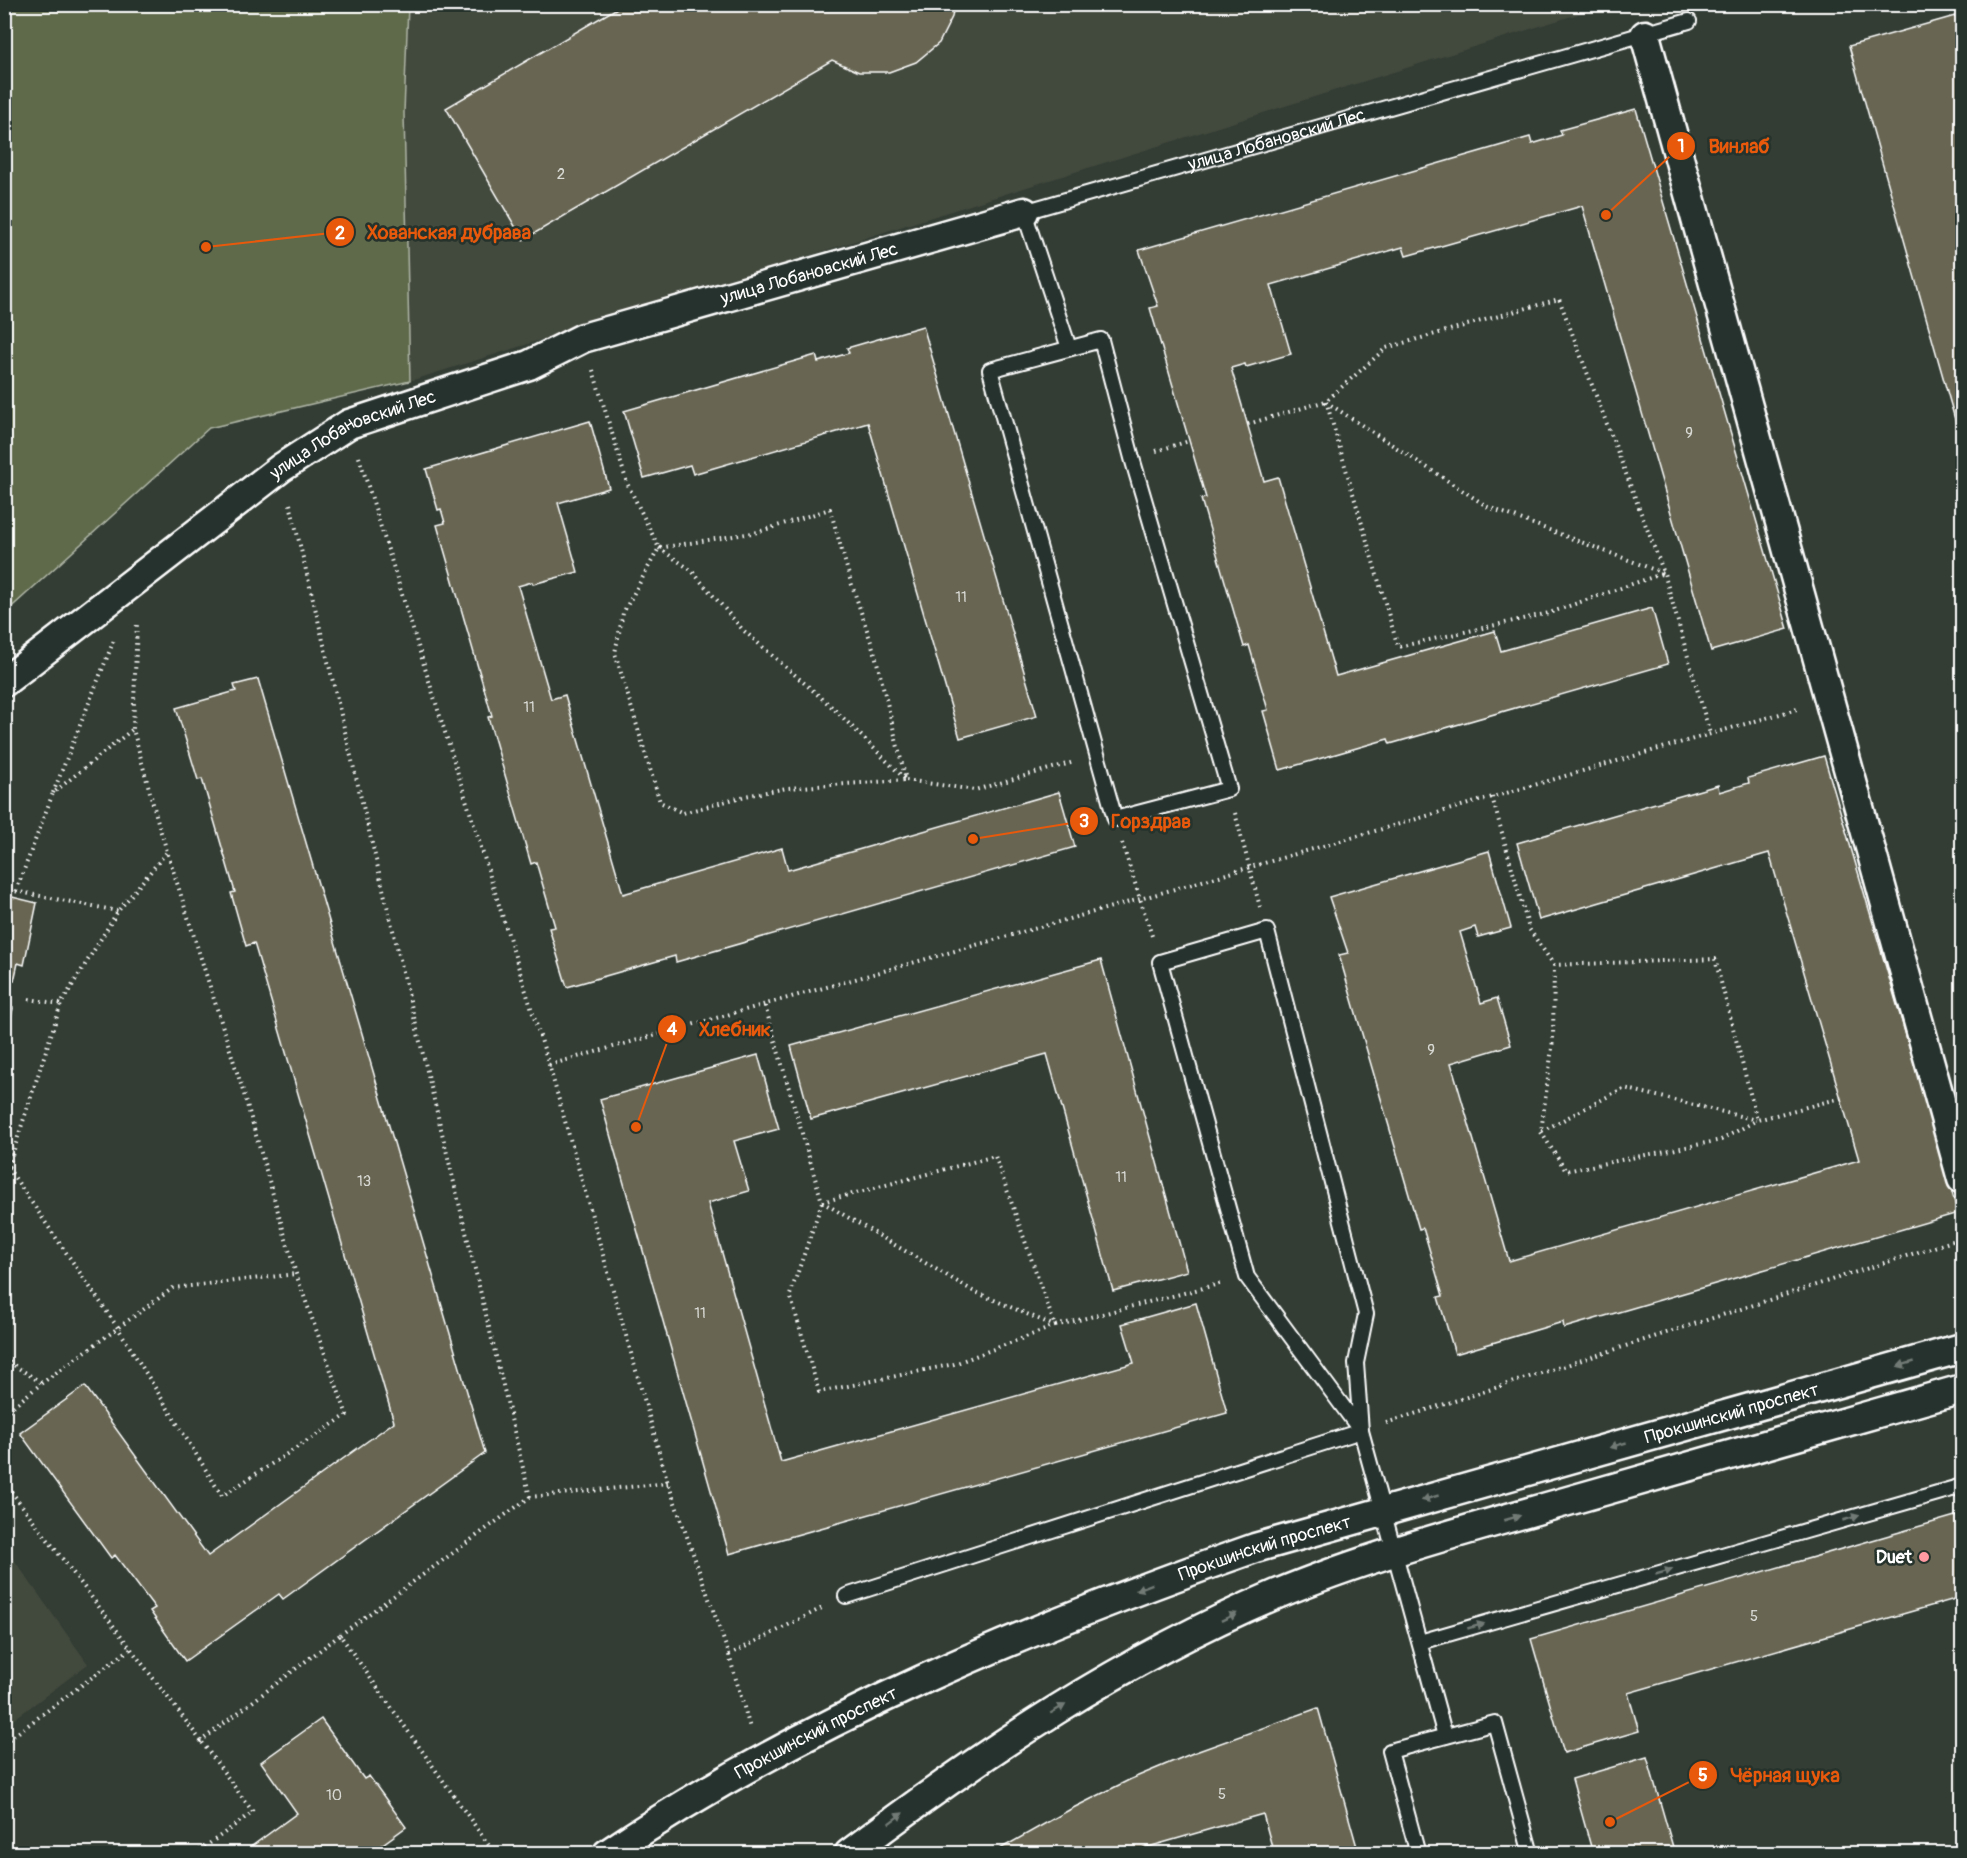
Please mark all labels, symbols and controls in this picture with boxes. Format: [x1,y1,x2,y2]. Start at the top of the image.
street label: улица Лобановский Лес [1184,104,1368,177]
callout: Винлаб [1666,127,1781,165]
text: Винлаб [1709,134,1770,159]
text: 1 [1677,135,1685,158]
house number: 2 [557,165,565,184]
callout: Хованская дубрава [325,213,543,251]
text: Хованская дубрава [367,220,531,245]
text: 2 [335,222,345,245]
street label: улица Лобановский Лес [717,238,901,310]
street label: улица Лобановский Лес [264,385,439,485]
house number: 9 [1685,424,1693,443]
house number: 11 [955,588,967,607]
house number: 11 [523,698,535,717]
callout: Горздрав [1069,802,1203,840]
text: Горздрав [1111,809,1191,834]
text: 3 [1079,810,1089,833]
callout: Хлебник [657,1010,783,1048]
text: Хлебник [699,1017,771,1042]
text: 4 [667,1018,678,1041]
house number: 9 [1427,1041,1435,1060]
house number: 11 [1115,1168,1127,1187]
house number: 13 [357,1172,371,1191]
house number: 11 [694,1304,706,1323]
one-way arrow [1897,1360,1915,1369]
street label: Прокшинский проспект [1642,1378,1822,1449]
one-way arrow [1608,1441,1626,1450]
one-way arrow [1421,1494,1439,1504]
street label: Прокшинский проспект [1175,1510,1354,1586]
one-way arrow [1502,1512,1521,1522]
one-way arrow [1842,1513,1860,1522]
place label: Duet [1876,1546,1913,1569]
marker: Duet [1917,1550,1931,1564]
one-way arrow [1655,1567,1673,1576]
one-way arrow [1134,1583,1152,1593]
house number: 5 [1750,1607,1758,1626]
one-way arrow [1221,1612,1238,1622]
one-way arrow [1467,1621,1485,1630]
street label: Прокшинский проспект [731,1682,901,1785]
one-way arrow [1049,1705,1066,1715]
callout: Чёрная щука [1688,1756,1852,1794]
text: Чёрная щука [1730,1763,1840,1788]
text: 5 [1698,1764,1708,1787]
house number: 5 [1218,1785,1226,1804]
house number: 10 [326,1786,342,1805]
one-way arrow [888,1813,903,1825]

